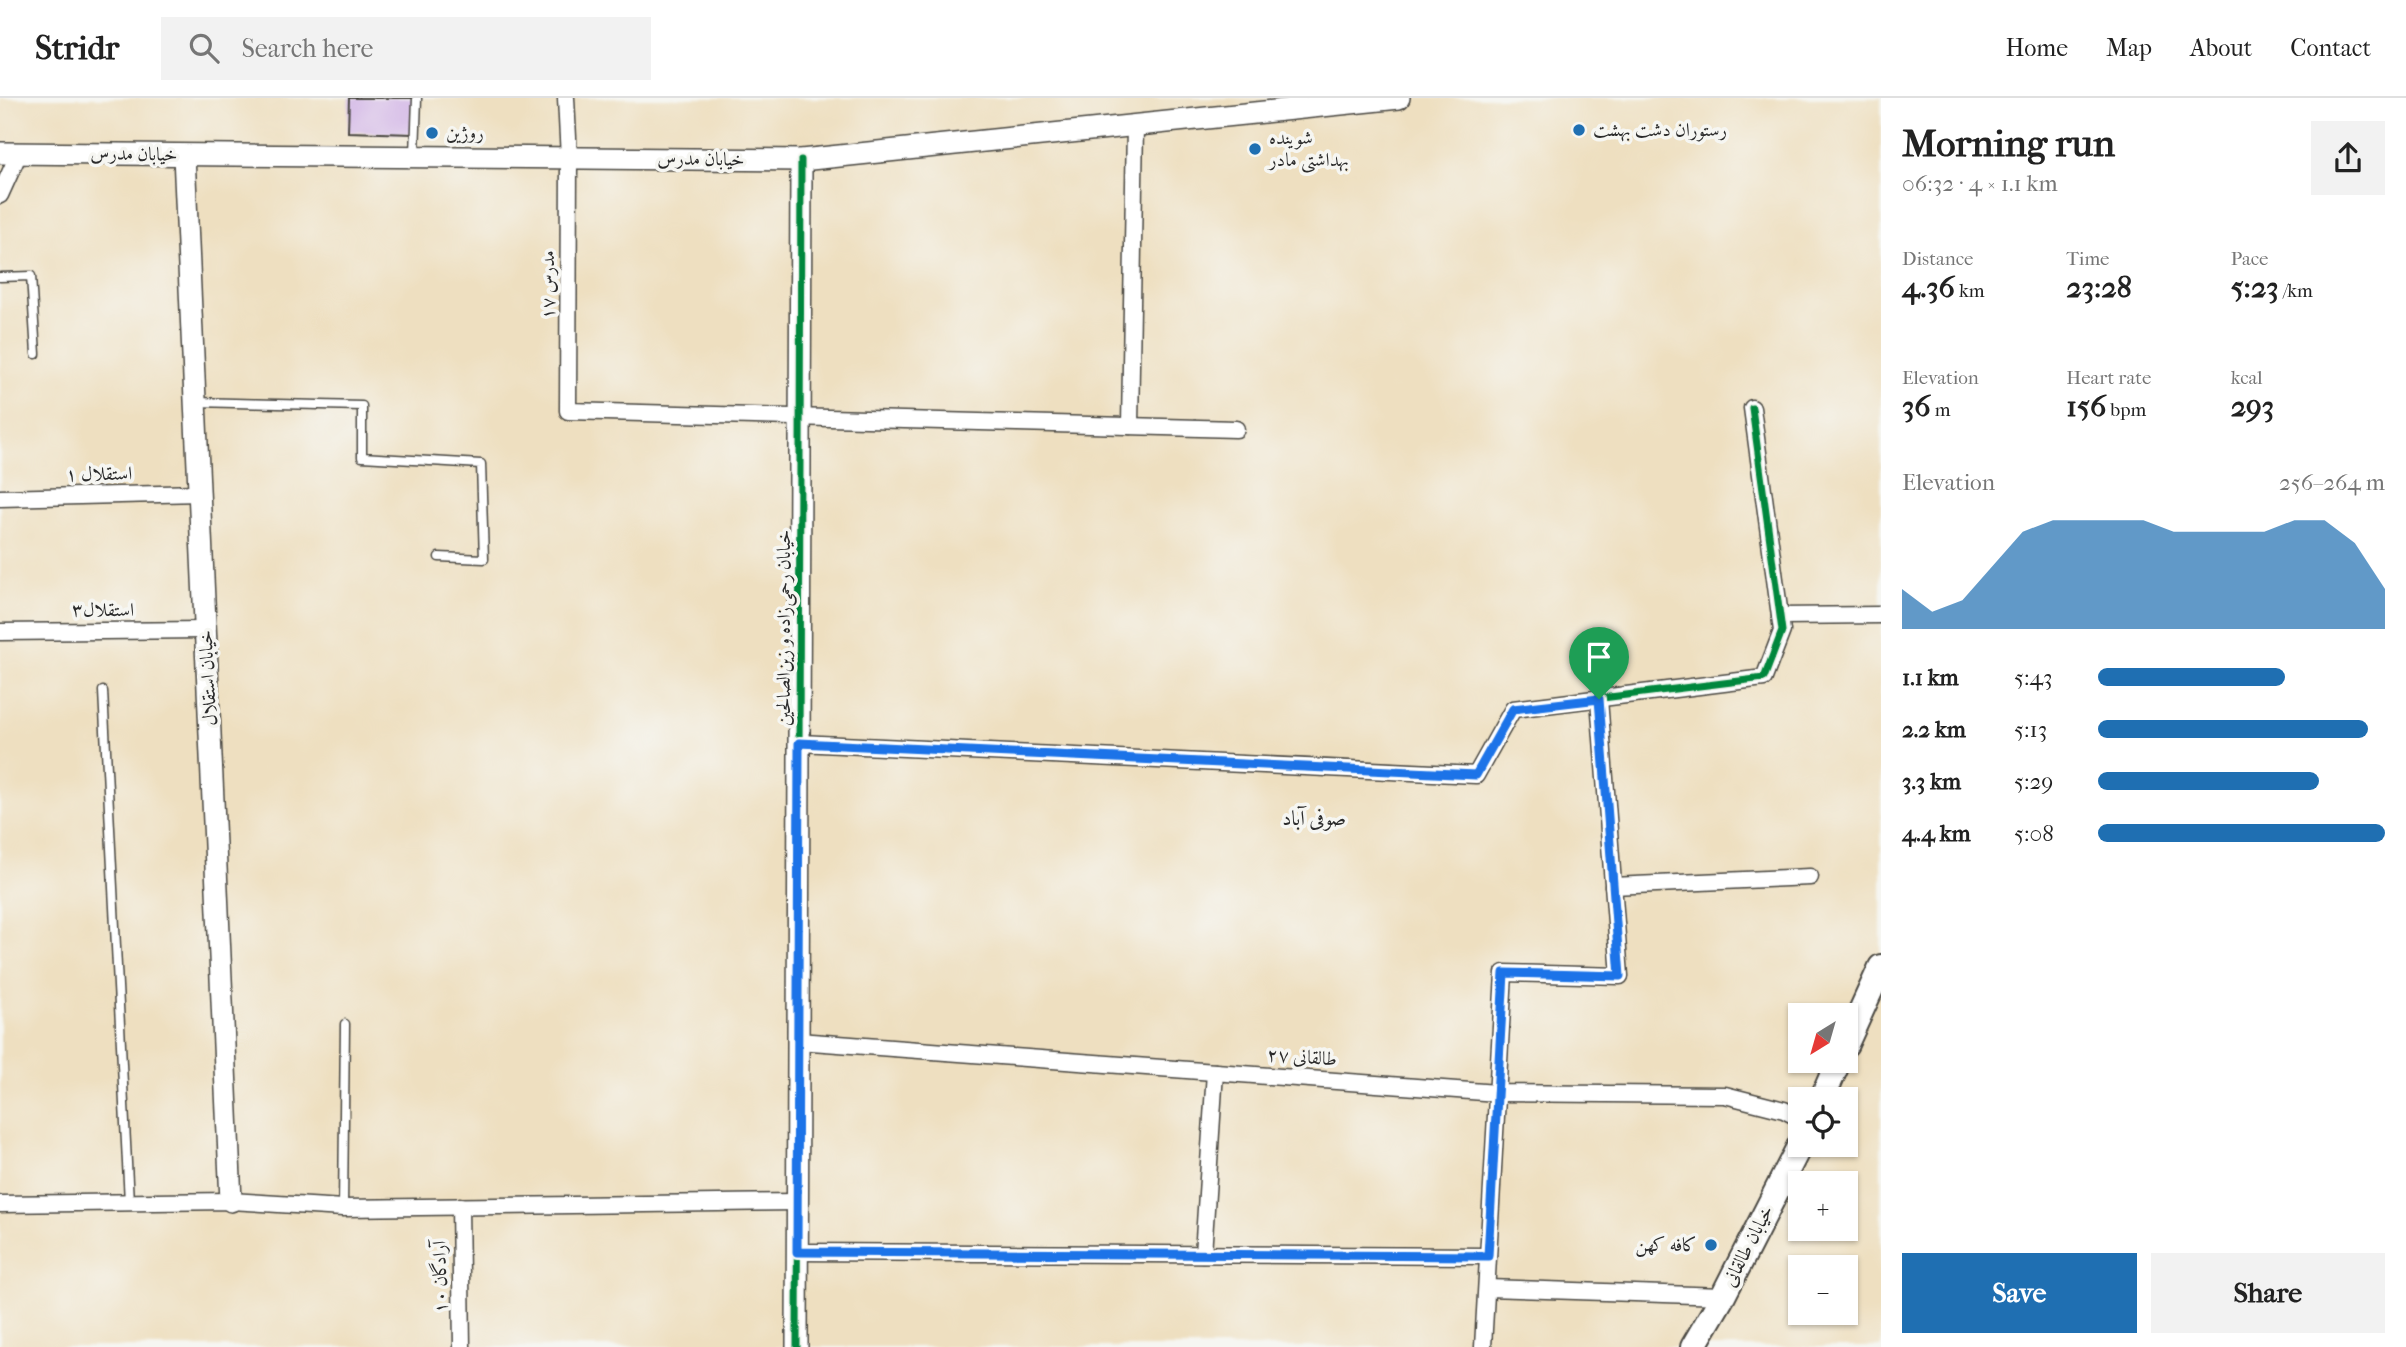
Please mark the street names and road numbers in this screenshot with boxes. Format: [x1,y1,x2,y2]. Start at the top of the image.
street label: خیابان مدرس [90,142,178,166]
street label: خیابان مدرس [657,147,745,171]
street label: مدرس ۱۷ [537,250,559,320]
street label: استقلال ۱ [66,462,132,486]
street label: خیابان رحمی‌زاده و زین‌الصالحین [773,530,797,726]
street label: استقلال۳ [72,599,134,621]
street label: خیابان استقلال [195,630,221,726]
street label: طالقانی ۲۷ [1266,1044,1338,1070]
street label: خیابان طالقانی [1718,1202,1778,1290]
street label: آرادگان ۱۰ [427,1239,452,1313]

